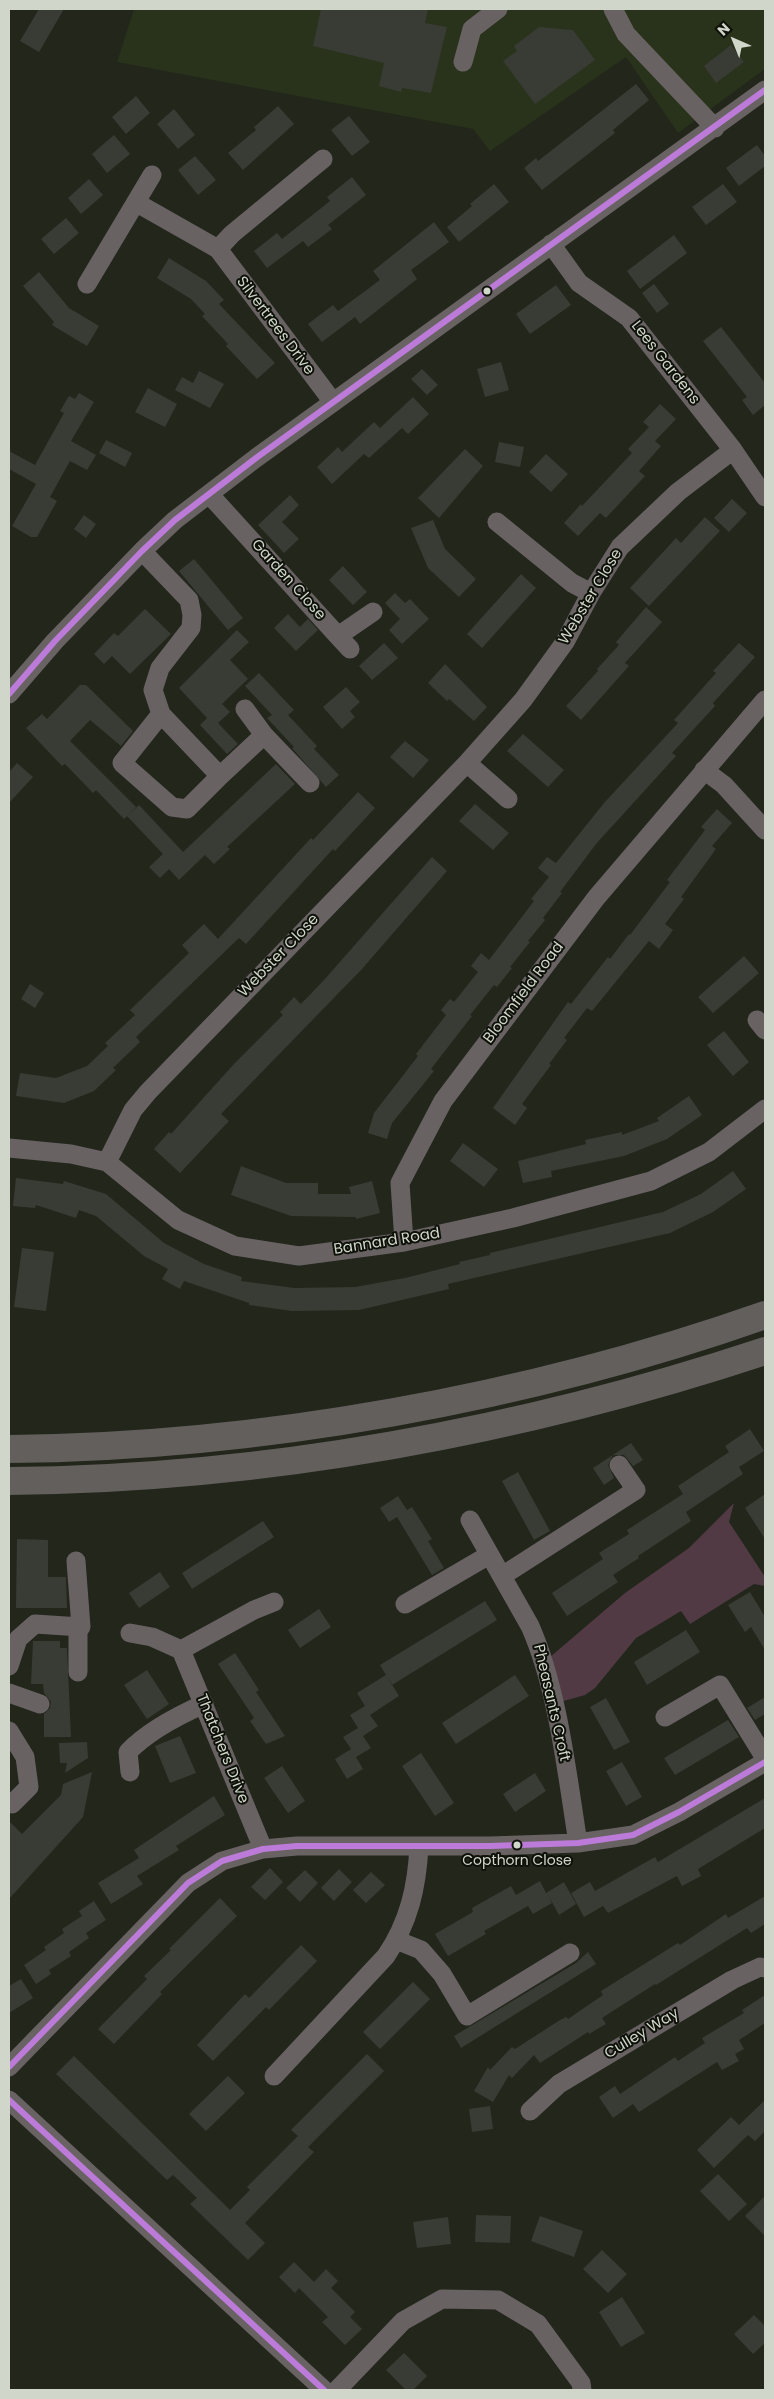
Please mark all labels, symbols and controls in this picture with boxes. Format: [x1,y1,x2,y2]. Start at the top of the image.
north arrow [709,15,759,65]
text: N [713,18,734,40]
street label: Silvertrees Drive [232,273,318,379]
unlabelled marker [482,286,492,296]
street label: Lees Gardens [627,318,703,408]
street label: Garden Close [247,536,329,624]
street label: Webster Close [555,546,627,648]
street label: Webster Close [235,911,323,1001]
street label: Bloomfield Road [480,939,568,1047]
street label: Bannard Road [333,1225,441,1259]
street label: Pheasants Croft [529,1643,573,1763]
street label: Thatchers Drive [192,1692,252,1806]
marker: Copthorn Close [512,1840,522,1850]
place label: Copthorn Close [462,1853,572,1869]
street label: Culley Way [602,2005,682,2063]

